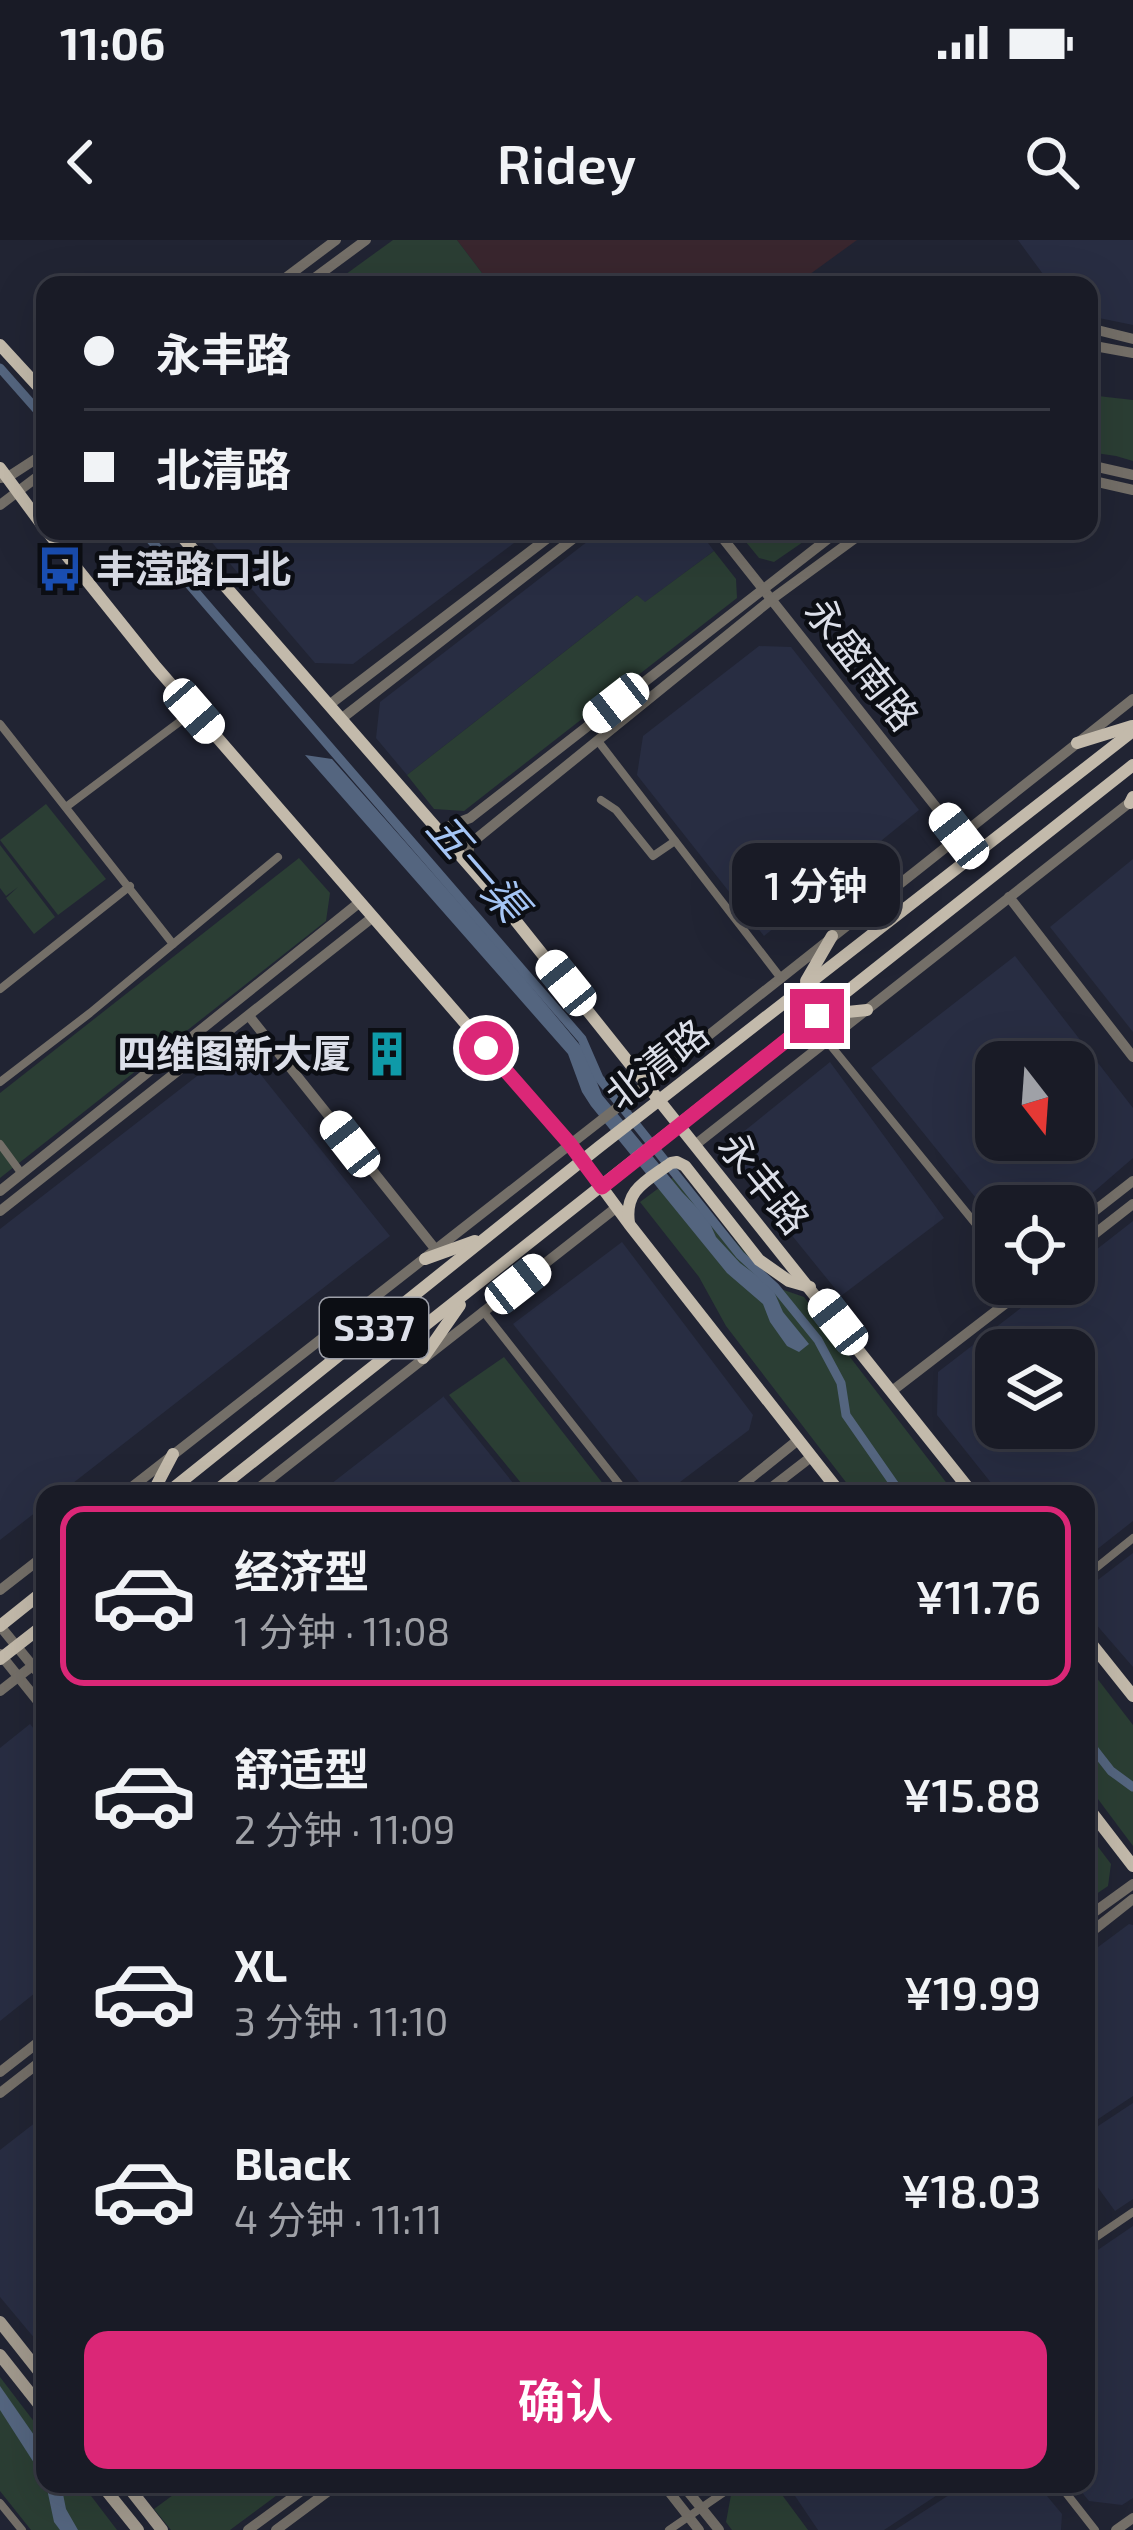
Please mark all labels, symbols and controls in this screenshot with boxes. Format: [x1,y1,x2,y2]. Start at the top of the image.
text: 11:06 [60,15,165,69]
icon: back [48,129,114,195]
icon: search [1019,129,1085,195]
text: Ridey [497,130,636,195]
text: 永丰路 [156,326,291,380]
text: 北清路 [156,441,291,495]
bus stop icon: 丰滢路口北 [35,544,85,594]
place label: 丰滢路口北 [96,544,291,591]
street label: 永盛南路 [797,587,930,739]
car [577,667,655,739]
car [157,672,231,750]
car [923,797,995,875]
water label: 五一渠 [418,802,543,934]
callout: 1 分钟 [733,842,901,926]
text: 1 分钟 [765,861,867,908]
car [529,944,603,1022]
route end [790,989,844,1043]
street label: 北清路 [596,1008,717,1117]
route start [459,1021,513,1075]
place label: 四维图新大厦 [117,1029,351,1076]
building icon: 四维图新大厦 [362,1029,412,1079]
north arrow [975,1041,1095,1161]
map controls [975,1041,1095,1449]
car [314,1105,386,1183]
street label: 永丰路 [710,1122,820,1242]
button: locate [975,1185,1095,1305]
car [479,1248,557,1320]
car [802,1283,874,1361]
road number: S337 [320,1298,428,1358]
button: layers [975,1329,1095,1449]
icon: car [90,1542,198,1650]
text: 经济型 [234,1543,369,1597]
text: ¥11.76 [916,1569,1041,1623]
text: 1 分钟 · 11:08 [234,1607,450,1654]
icon: car [90,1740,198,1848]
text: 舒适型 [234,1741,369,1795]
text: ¥15.88 [902,1767,1041,1821]
text: 2 分钟 · 11:09 [234,1805,455,1852]
text: XL [234,1937,287,1991]
icon: car [90,1938,198,2046]
text: ¥19.99 [904,1965,1041,2019]
text: 3 分钟 · 11:10 [234,1997,448,2044]
text: Black [234,2135,351,2189]
icon: car [90,2136,198,2244]
text: ¥18.03 [902,2163,1041,2217]
text: 4 分钟 · 11:11 [234,2195,443,2242]
button: 确认 [84,2331,1047,2469]

